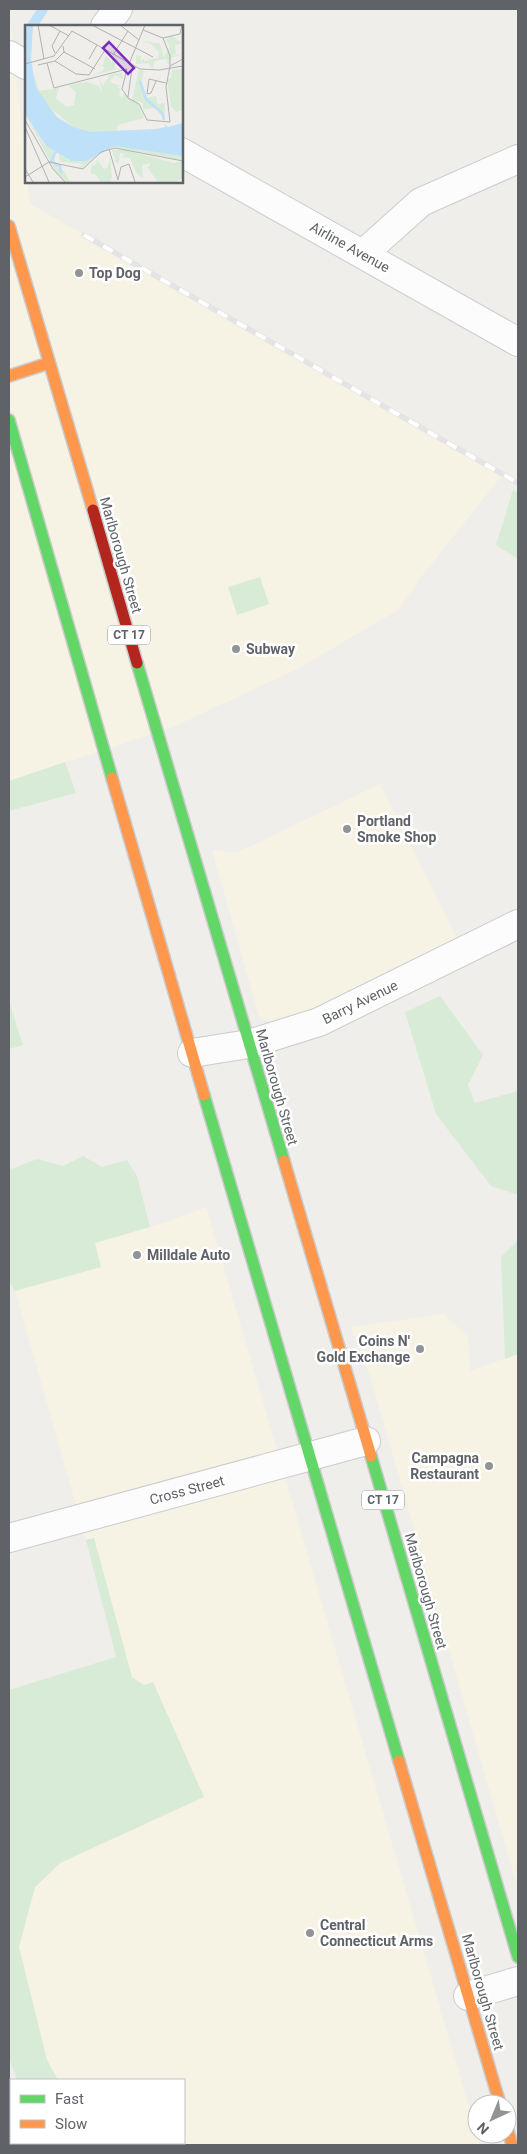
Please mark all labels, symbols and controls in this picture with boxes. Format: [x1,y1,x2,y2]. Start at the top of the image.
inset map [25,25,182,182]
street label: Airline Avenue [307,219,393,275]
place label: Top Dog [89,265,141,281]
marker: Top Dog [73,267,85,279]
street label: Marlborough Street [97,495,145,615]
road number: CT 17 [108,626,150,644]
place label: Subway [246,641,296,657]
marker: Subway [230,643,242,655]
place label: Portland Smoke Shop [357,813,436,845]
marker: Portland Smoke Shop [341,823,353,835]
street label: Barry Avenue [320,977,400,1027]
street label: Marlborough Street [253,1027,301,1147]
place label: Milldale Auto [147,1247,230,1263]
marker: Milldale Auto [131,1249,143,1261]
place label: Coins N' Gold Exchange [317,1333,410,1365]
marker: Coins N' Gold Exchange [414,1343,426,1355]
place label: Campagna Restaurant [410,1450,480,1482]
marker: Campagna Restaurant [483,1460,495,1472]
street label: Cross Street [148,1472,226,1508]
road number: CT 17 [362,1490,404,1510]
street label: Marlborough Street [402,1531,450,1651]
place label: Central Connecticut Arms [320,1917,433,1949]
marker: Central Connecticut Arms [304,1927,316,1939]
street label: Marlborough Street [459,1932,507,2052]
legend [10,2079,185,2144]
text: Fast [55,2090,84,2108]
north arrow [467,2094,517,2144]
text: Slow [55,2115,87,2133]
text: N [474,2119,492,2138]

